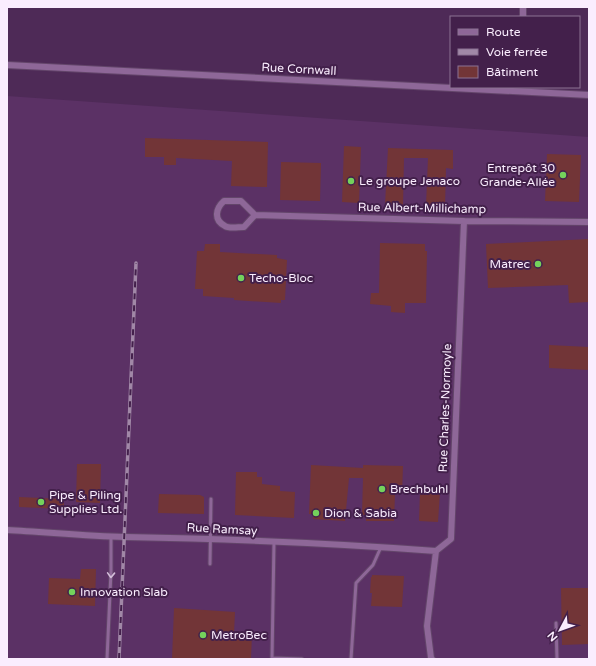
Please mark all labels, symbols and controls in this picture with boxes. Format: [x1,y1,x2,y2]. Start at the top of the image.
legend [450,16,580,88]
text: Route [486,25,521,39]
text: Voie ferrée [486,45,548,59]
street label: Rue Cornwall [261,60,337,78]
text: Bâtiment [486,65,538,79]
place label: Entrepôt 30 Grande-Allée [480,161,555,189]
marker: Entrepôt 30 Grande-Allée [558,170,568,180]
place label: Le groupe Jenaco [359,174,460,188]
marker: Le groupe Jenaco [346,176,356,186]
street label: Rue Albert-Millichamp [358,200,486,216]
place label: Matrec [490,257,530,271]
marker: Matrec [533,259,543,269]
place label: Techo-Bloc [249,271,313,285]
marker: Techo-Bloc [236,273,246,283]
street label: Rue Charles-Normoyle [436,343,454,473]
place label: Brechbuhl [390,482,448,496]
marker: Brechbuhl [377,484,387,494]
place label: Pipe & Piling Supplies Ltd. [49,488,123,516]
marker: Pipe & Piling Supplies Ltd. [36,497,46,507]
place label: Dion & Sabia [324,506,397,520]
marker: Dion & Sabia [311,508,321,518]
street label: Rue Ramsay [186,520,258,538]
one-way arrow [107,572,115,578]
place label: Innovation Slab [80,585,168,599]
marker: Innovation Slab [67,587,77,597]
north arrow [540,610,580,650]
place label: MetroBec [211,628,267,642]
text: N [545,629,561,644]
marker: MetroBec [198,630,208,640]

